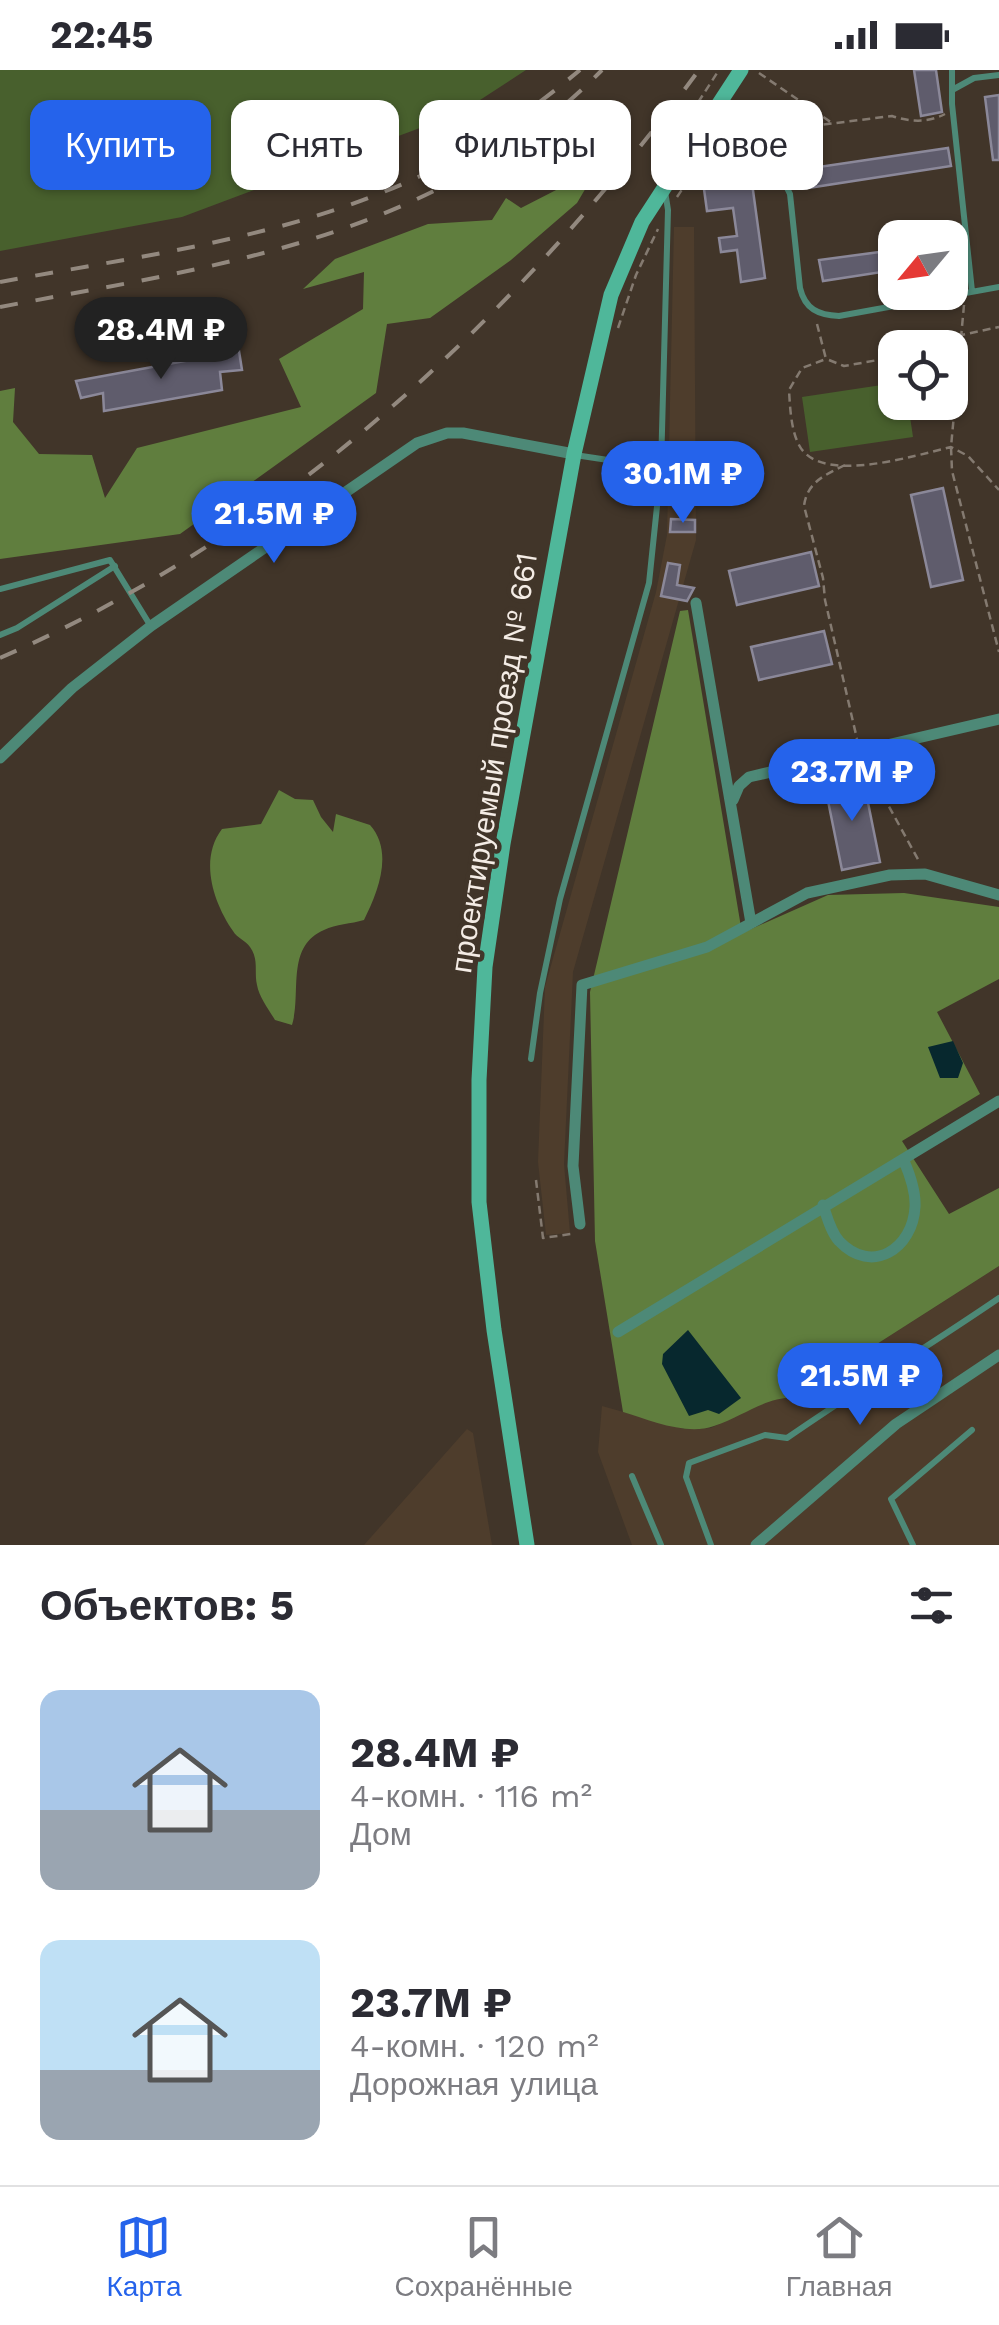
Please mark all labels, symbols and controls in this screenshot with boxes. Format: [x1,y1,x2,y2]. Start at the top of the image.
text: 22:45 [50,13,153,57]
chip: Купить [30,100,211,190]
chip: Снять [231,100,399,190]
chip: Фильтры [419,100,631,190]
chip: Новое [651,100,823,190]
north arrow [878,220,968,310]
map controls [878,220,968,420]
pin: 28.4M ₽ [69,297,253,382]
text: 28.4M ₽ [96,310,226,348]
button: locate [878,330,968,420]
pin: 30.1M ₽ [591,441,775,526]
text: 30.1M ₽ [623,454,743,492]
pin: 21.5M ₽ [182,481,366,566]
text: 21.5M ₽ [213,494,335,532]
street label: проектируемый проезд № 661 [443,550,544,975]
pin: 23.7M ₽ [760,739,944,824]
text: 23.7M ₽ [790,752,914,790]
pin: 21.5M ₽ [768,1343,952,1428]
text: 21.5M ₽ [799,1356,921,1394]
icon: filters [904,1578,959,1633]
text: Объектов: 5 [40,1581,294,1630]
text: 28.4M ₽ [350,1728,520,1777]
icon: home [120,1730,240,1850]
text: 4-комн. · 116 m² [350,1777,592,1815]
text: Дом [350,1815,412,1853]
text: 23.7M ₽ [350,1978,512,2027]
icon: home [120,1980,240,2100]
text: 4-комн. · 120 m² [350,2027,599,2065]
text: Дорожная улица [350,2065,598,2103]
tab: Карта [107,2210,181,2303]
tab: Сохранённые [395,2210,573,2303]
tab: Главная [786,2210,892,2303]

